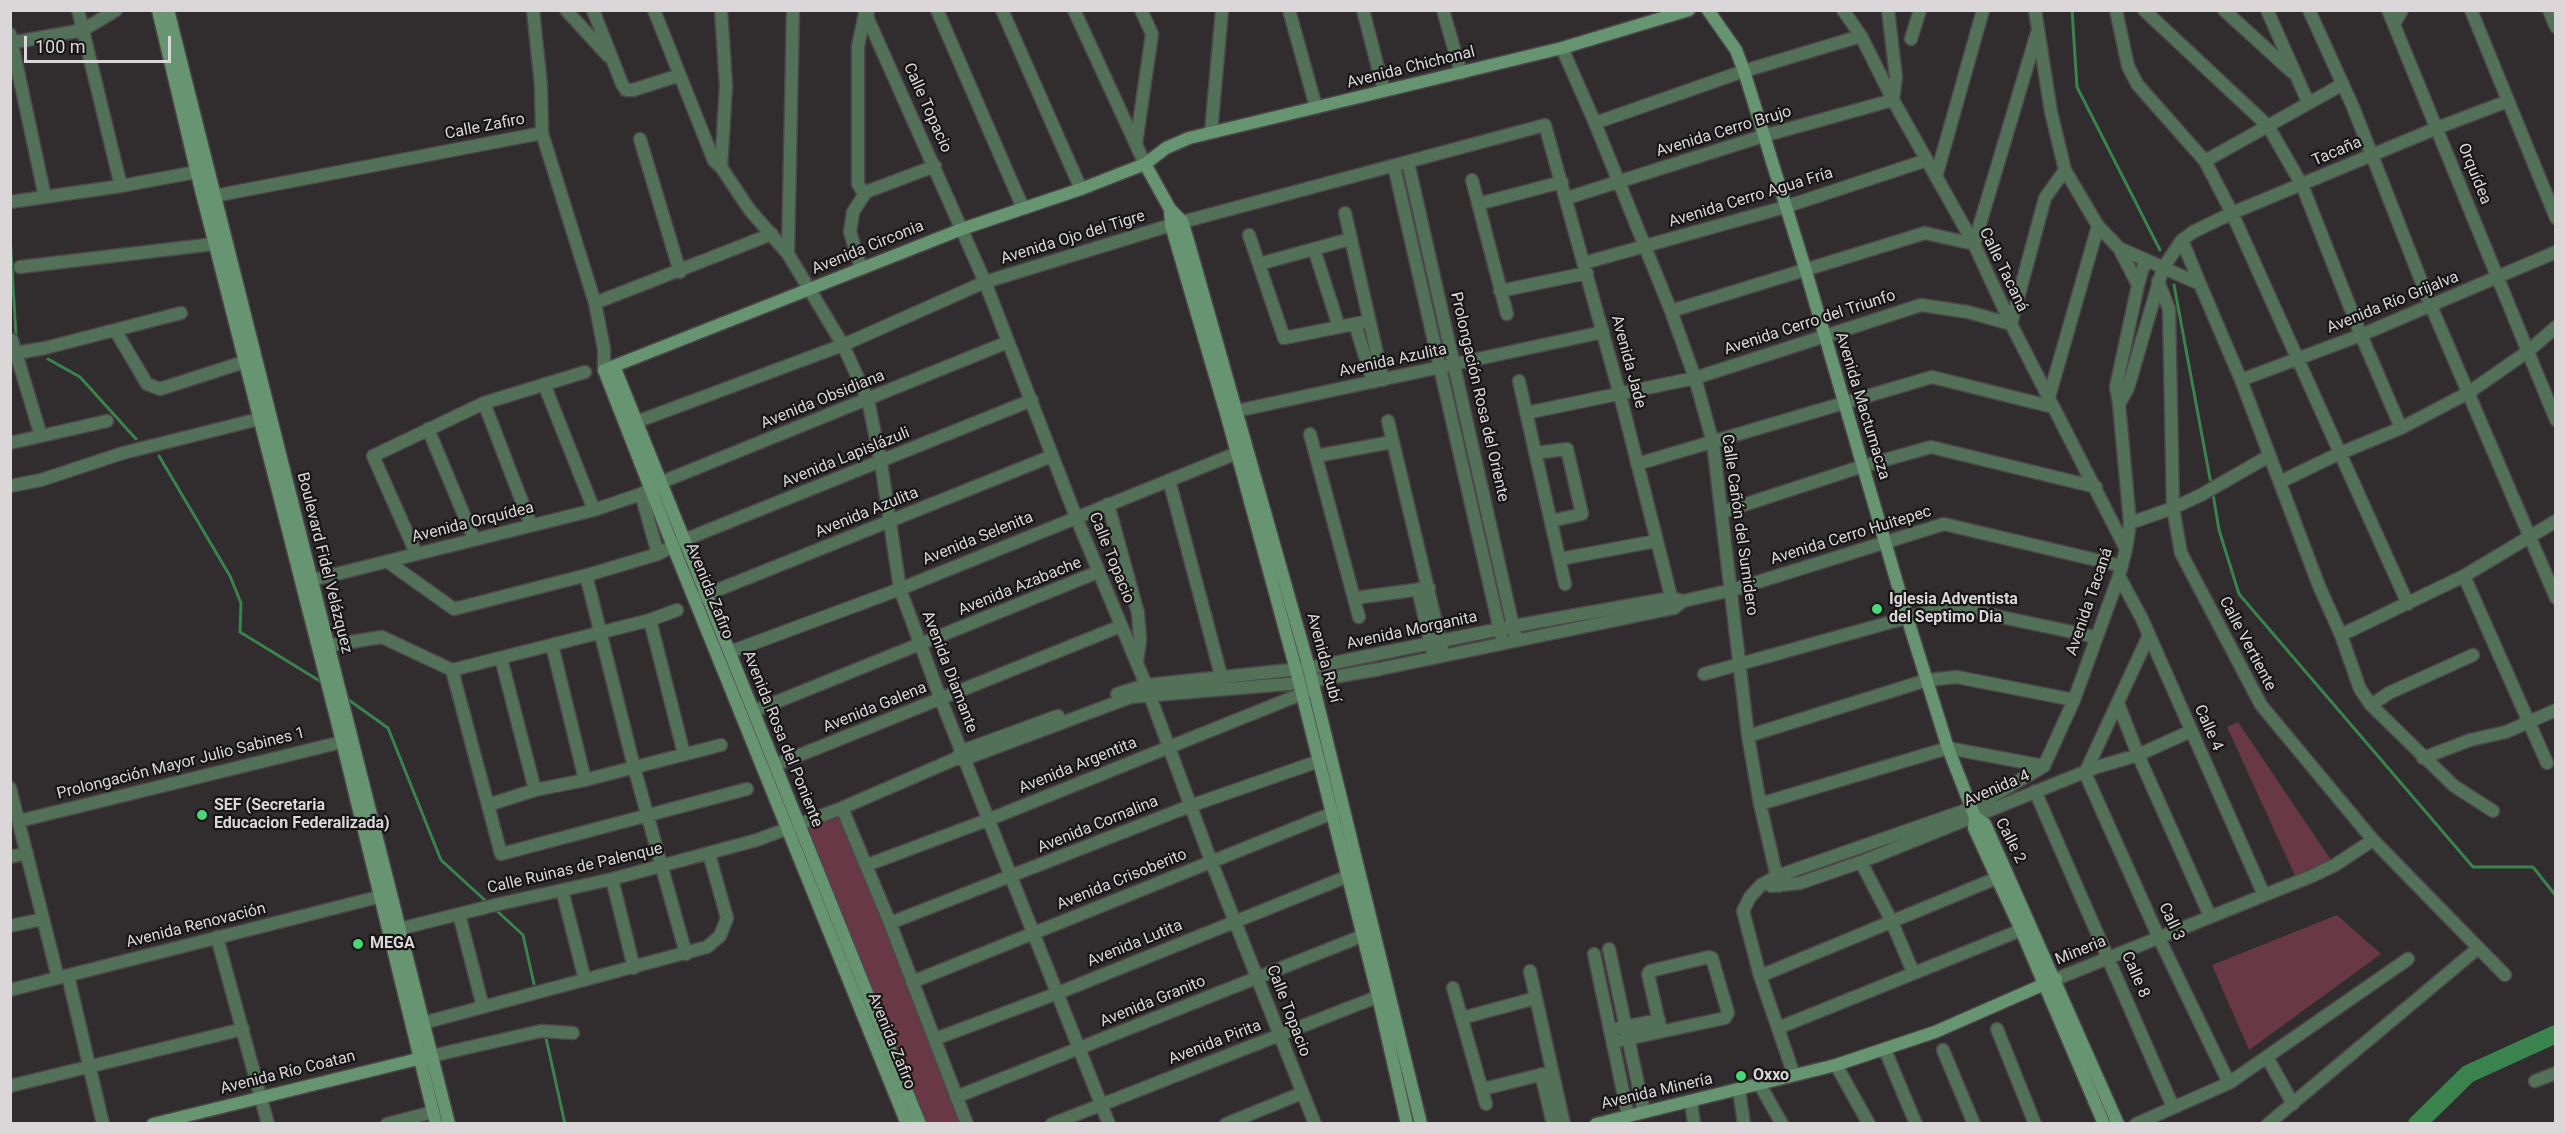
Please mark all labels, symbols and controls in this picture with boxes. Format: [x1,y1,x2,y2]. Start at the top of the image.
scale bar [27,24,174,62]
text: 100 m [35,36,86,57]
street label: Avenida Chichonal [1345,43,1477,93]
street label: Calle Topacio [899,60,955,156]
street label: Avenida Cerro Brujo [1654,102,1794,162]
street label: Calle Zafiro [443,110,527,144]
street label: Tacaña [2309,133,2365,171]
street label: Orquídea [2453,141,2495,207]
street label: Avenida Cerro Agua Fría [1666,164,1836,232]
street label: Avenida Ojo del Tigre [998,207,1148,269]
street label: Avenida Circonia [809,217,927,279]
street label: Calle Tacaná [1974,225,2032,315]
street label: Avenida Río Grijalva [2324,268,2462,338]
street label: Avenida Cerro del Triunfo [1722,286,1898,360]
street label: Prolongación Rosa del Oriente [1445,290,1513,504]
street label: Avenida Jade [1606,313,1650,411]
street label: Avenida Mactumacza [1830,330,1894,482]
street label: Avenida Azulita [1337,340,1449,382]
street label: Avenida Obsidiana [758,366,888,434]
street label: Avenida Lapislázuli [779,424,913,492]
street label: Calle Cañón del Sumidero [1717,433,1761,617]
street label: Boulevard Fidel Velázquez [292,470,356,656]
street label: Avenida Azulita [813,484,921,542]
street label: Avenida Orquídea [410,499,536,547]
street label: Avenida Cerro Huitepec [1768,502,1934,570]
street label: Avenida Selenita [920,508,1036,570]
street label: Calle Topacio [1084,510,1138,606]
street label: Avenida Zafiro [681,540,737,642]
street label: Avenida Tacaná [2063,546,2117,658]
street label: Avenida Azabache [956,554,1084,620]
place label: Iglesia Adventista del Septimo Dia [1889,590,2018,628]
street label: Calle Vertiente [2214,594,2280,694]
marker: Iglesia Adventista del Septimo Dia [1870,602,1884,616]
street label: Avenida Diamante [917,608,981,736]
street label: Avenida Morganita [1345,608,1479,654]
street label: Avenida Rubí [1302,611,1344,705]
street label: Avenida Rosa del Poniente [738,648,826,830]
street label: Avenida Galena [820,678,930,738]
street label: Calle 4 [2189,702,2227,754]
street label: Prolongación Mayor Julio Sabines 1 [55,724,307,804]
street label: Avenida Argentita [1016,734,1140,798]
street label: Avenida 4 [1961,767,2033,811]
street label: Avenida Cornalina [1035,792,1161,858]
place label: SEF (Secretaria Educacion Federalizada) [214,796,390,834]
marker: SEF (Secretaria Educacion Federalizada) [195,808,209,822]
street label: Calle 2 [1990,815,2030,867]
street label: Calle Ruinas de Palenque [485,839,665,899]
street label: Avenida Crisoberito [1054,845,1190,915]
street label: Avenida Renovación [124,899,268,953]
street label: Call 3 [2154,900,2188,944]
street label: Avenida Lutita [1085,916,1185,972]
street label: Mineria [2053,932,2109,970]
place label: MEGA [370,934,415,954]
marker: MEGA [351,937,365,951]
street label: Calle 8 [2117,949,2153,1001]
street label: Calle Topacio [1262,963,1314,1059]
street label: Avenida Granito [1097,972,1209,1032]
street label: Avenida Zafiro [863,990,919,1092]
street label: Avenida Pirita [1166,1017,1264,1069]
street label: Avenida Río Coatan [218,1047,358,1099]
place label: Oxxo [1753,1066,1789,1086]
marker: Oxxo [1734,1069,1748,1083]
street label: Avenida Minería [1599,1070,1715,1114]

